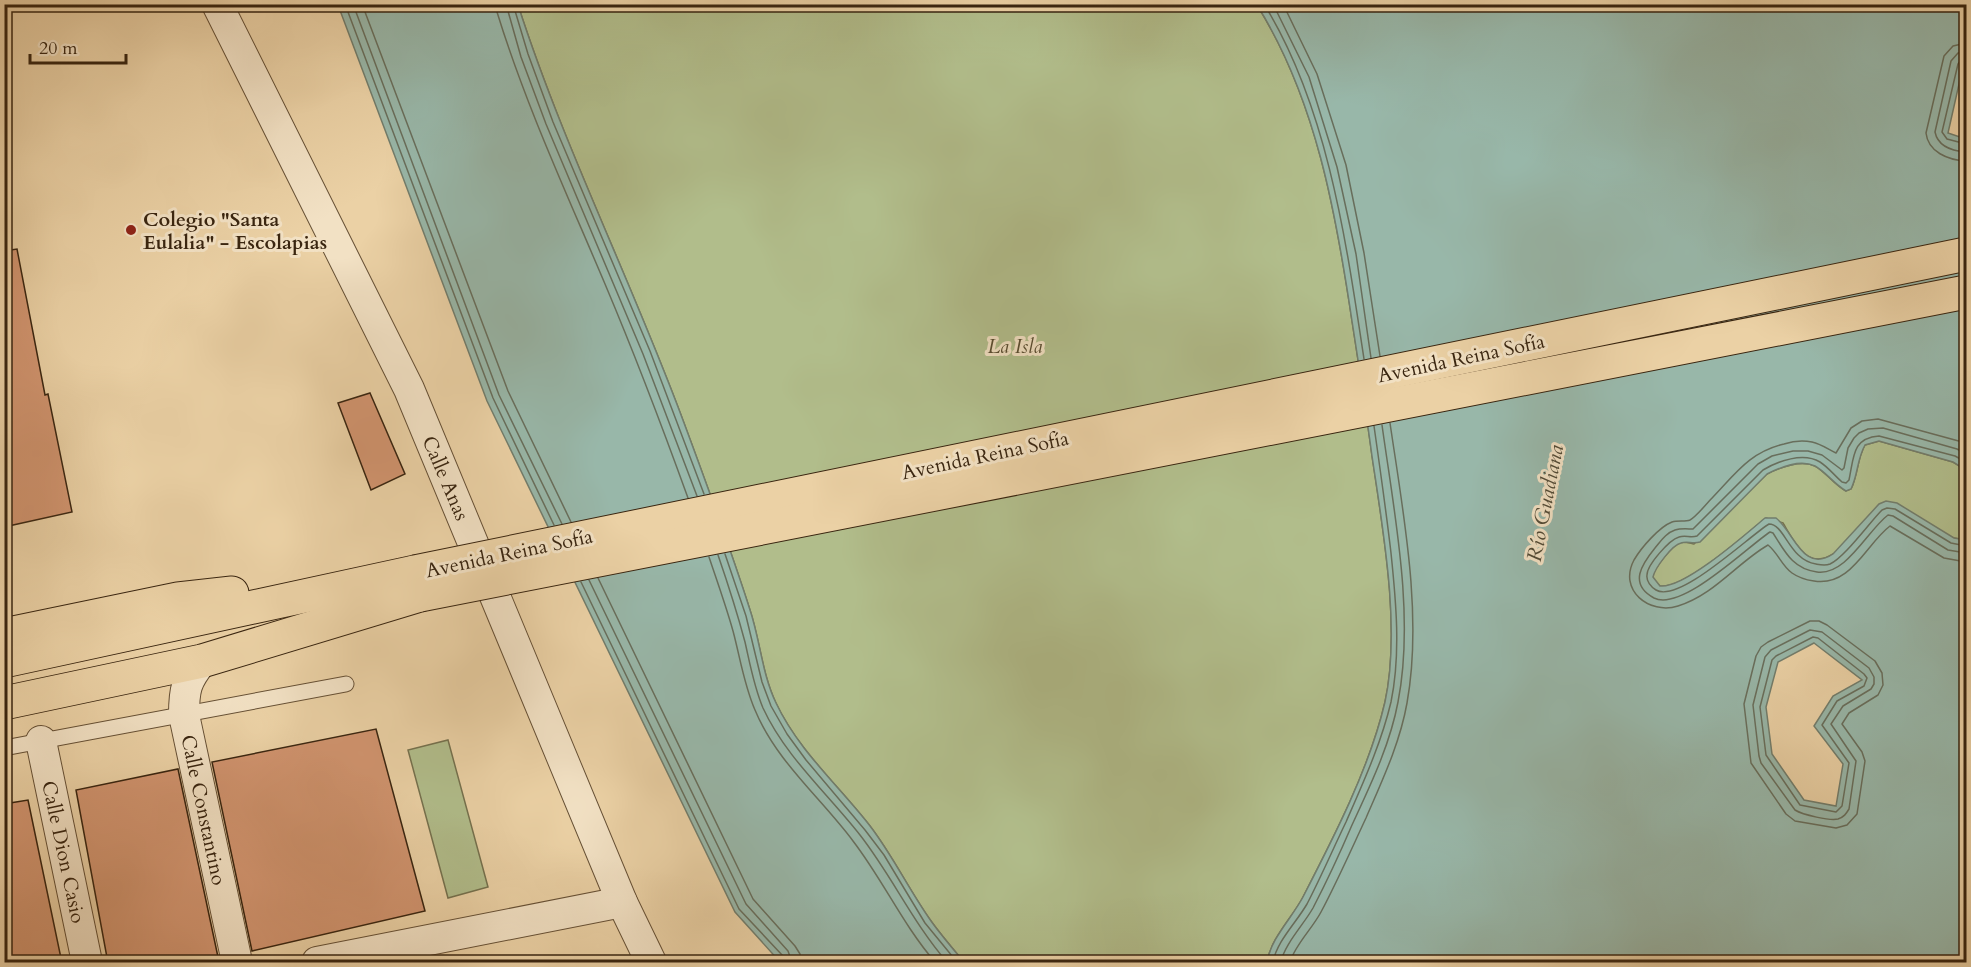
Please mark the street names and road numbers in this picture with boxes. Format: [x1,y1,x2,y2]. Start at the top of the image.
street label: Avenida Reina Sofía [1375,328,1548,389]
street label: Avenida Reina Sofía [899,425,1072,486]
street label: Calle Anas [416,432,475,525]
street label: Avenida Reina Sofía [423,523,596,584]
street label: Calle Constantino [174,732,233,888]
street label: Calle Dion Casio [35,778,92,926]

